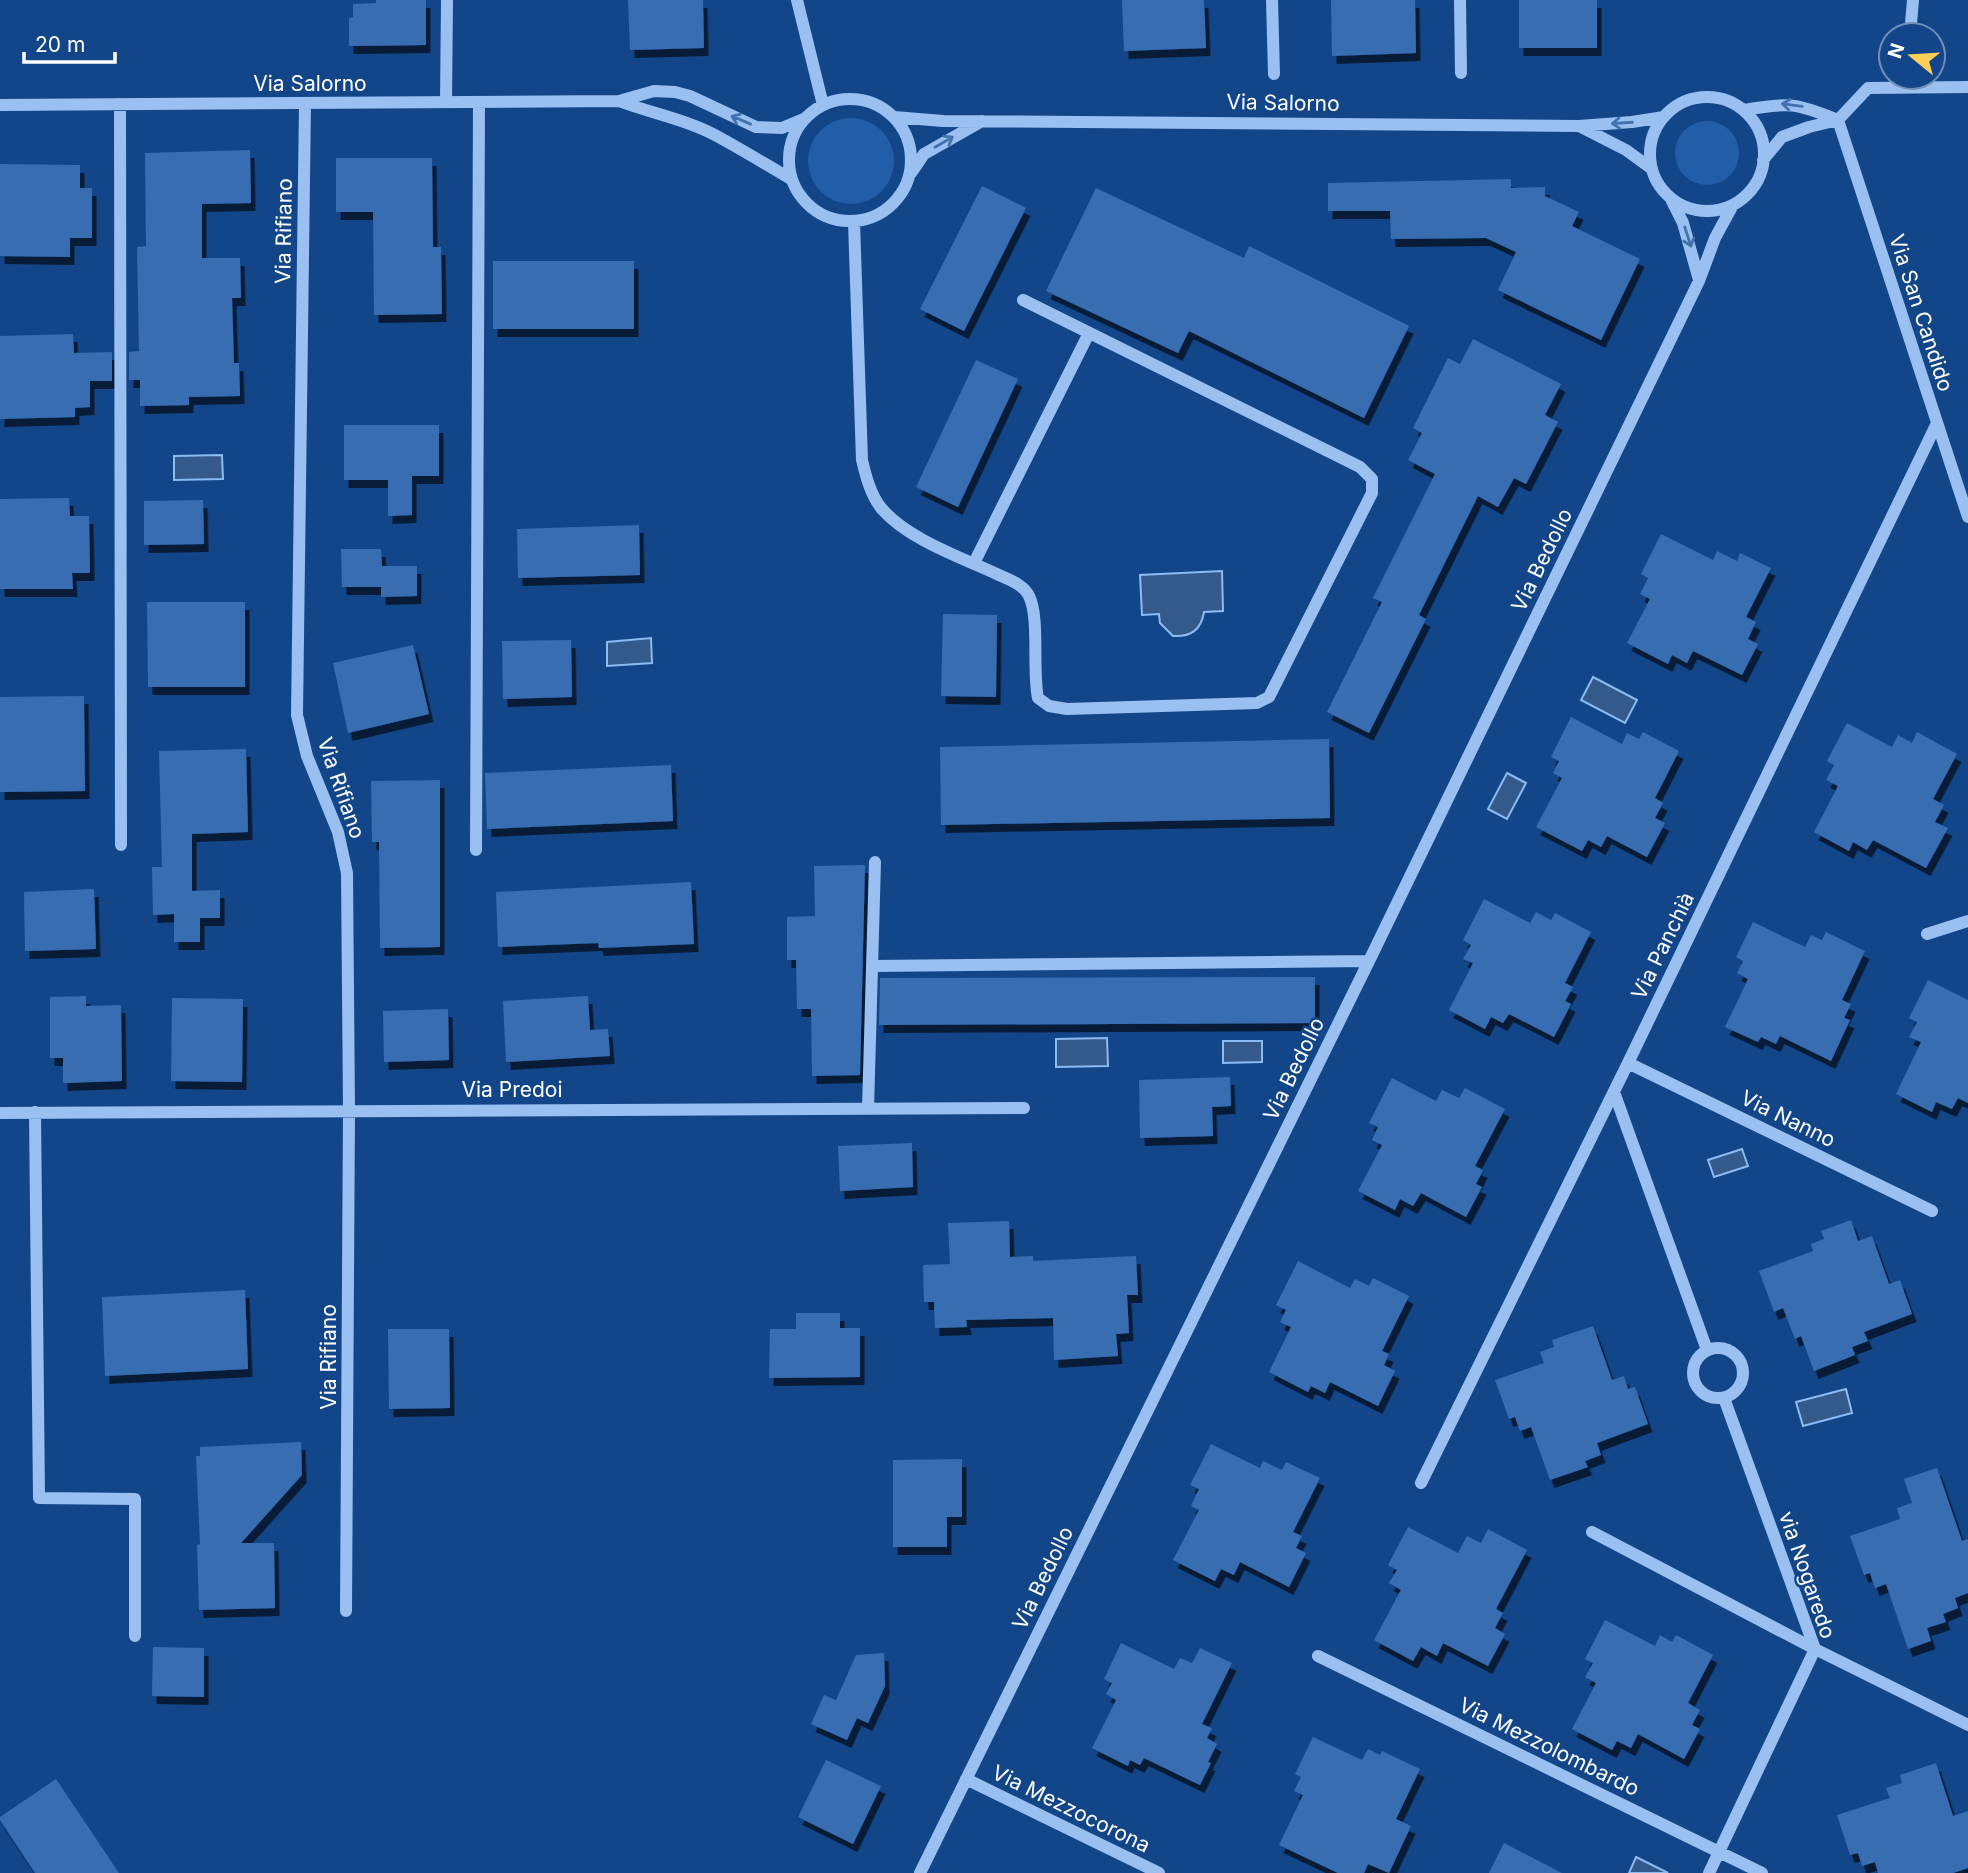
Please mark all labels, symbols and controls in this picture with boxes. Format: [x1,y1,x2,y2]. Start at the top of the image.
scale bar [24,21,116,65]
north arrow [1877,21,1947,91]
text: 20 m [35,32,85,57]
text: N [1883,40,1909,61]
street label: Via Salorno [253,71,367,96]
street label: Via Salorno [1226,89,1340,116]
one-way arrow [1781,99,1804,112]
one-way arrow [731,113,752,126]
one-way arrow [1611,117,1633,130]
one-way arrow [933,135,953,149]
street label: Via Rifiano [270,178,297,284]
one-way arrow [1683,226,1695,248]
street label: Via San Candido [1884,231,1959,395]
street label: Via Bedollo [1506,504,1577,615]
street label: Via Rifiano [312,734,370,842]
street label: Via Panchià [1626,888,1699,1003]
street label: Via Bedollo [1258,1013,1329,1124]
street label: Via Predoi [461,1077,563,1102]
street label: Via Nanno [1737,1085,1840,1152]
street label: Via Rifiano [316,1304,341,1410]
street label: via Nogaredo [1774,1508,1841,1642]
street label: Via Bedollo [1007,1522,1078,1633]
street label: Via Mezzolombardo [1455,1692,1643,1801]
street label: Via Mezzocorona [988,1759,1154,1858]

